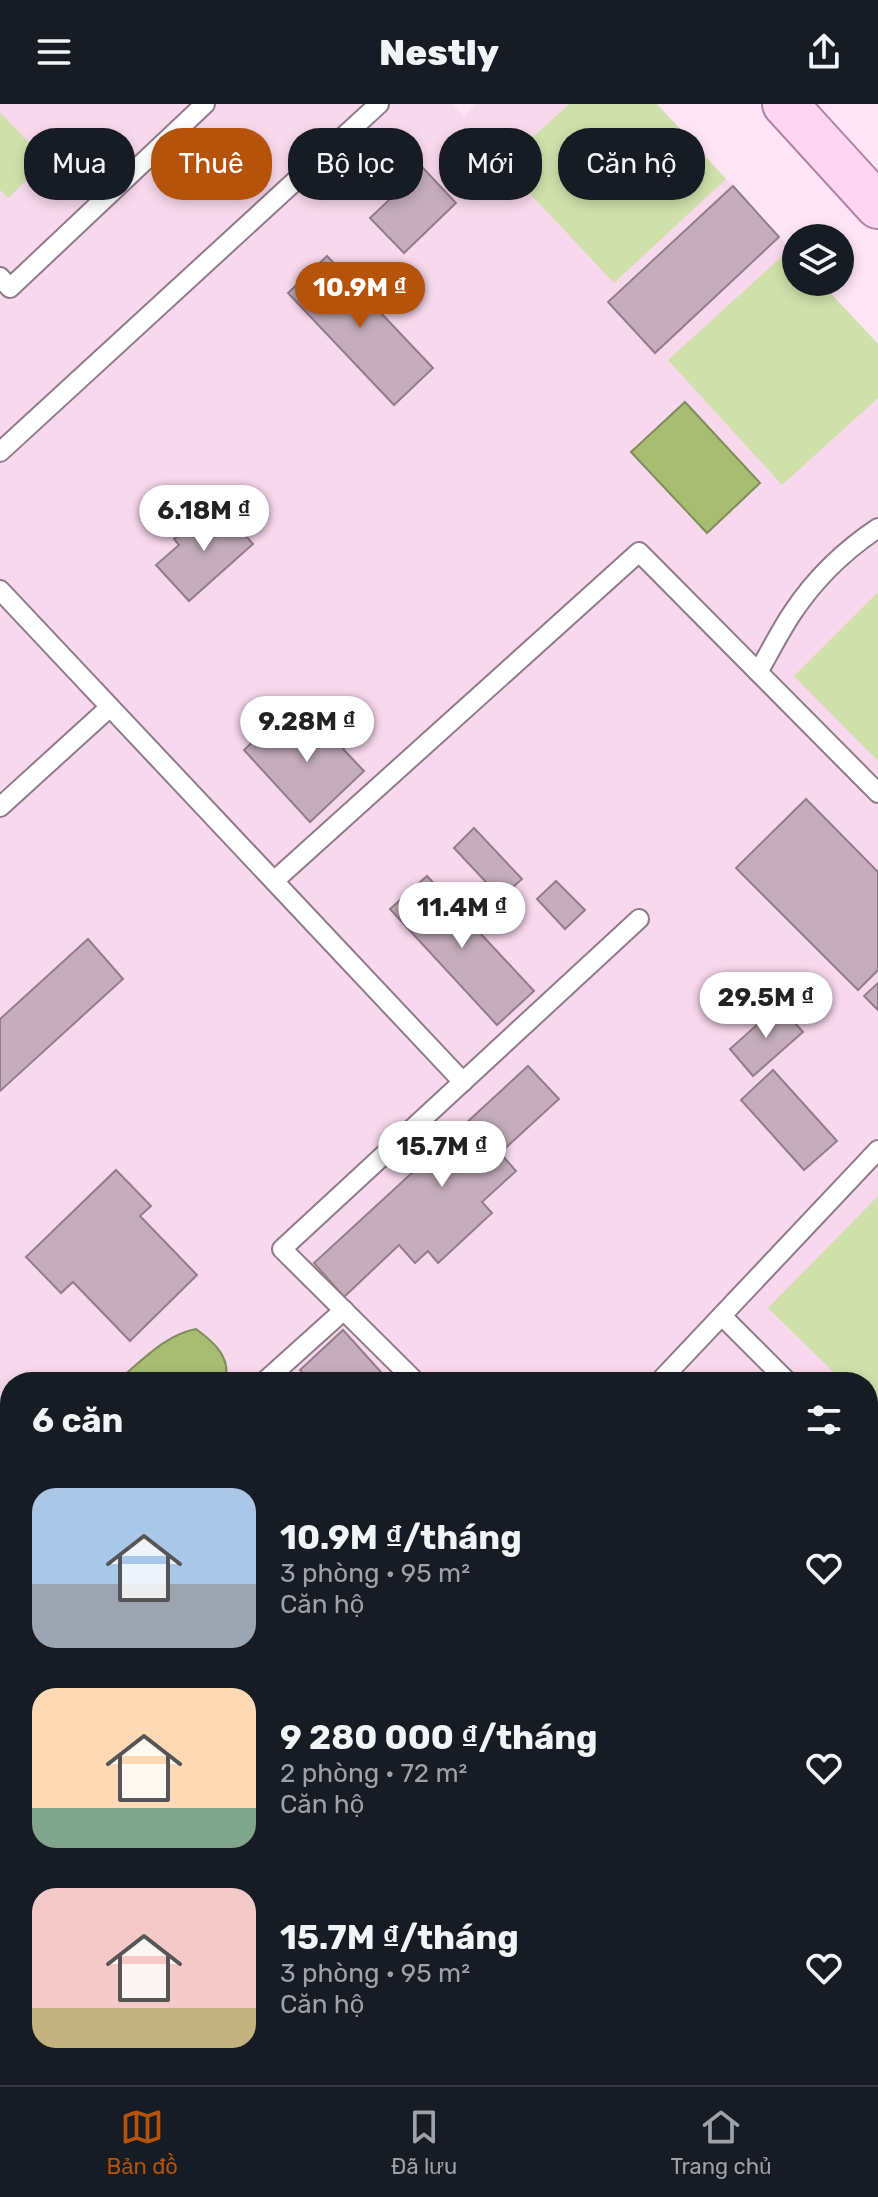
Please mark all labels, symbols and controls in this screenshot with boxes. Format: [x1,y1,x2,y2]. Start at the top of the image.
icon: menu [32,30,76,74]
icon: share [802,30,846,74]
text: Nestly [379,31,499,74]
chip: Mua [24,128,135,200]
chip: Thuê [151,128,272,200]
chip: Bộ lọc [288,128,423,200]
chip: Mới [439,128,542,200]
chip: Căn hộ [558,128,705,200]
map controls [782,224,854,296]
button: layers [782,224,854,296]
pin: 10.9M ₫ [286,262,434,330]
text: 10.9M ₫ [313,272,407,303]
pin: 6.18M ₫ [130,485,278,553]
text: 6.18M ₫ [157,495,251,526]
pin: 9.28M ₫ [233,696,381,764]
text: 9.28M ₫ [258,706,356,737]
pin: 11.4M ₫ [388,882,536,950]
text: 11.4M ₫ [416,892,508,923]
pin: 29.5M ₫ [692,972,840,1040]
text: 29.5M ₫ [718,982,814,1013]
pin: 15.7M ₫ [368,1121,516,1189]
text: 15.7M ₫ [396,1131,488,1162]
icon: filters [802,1398,846,1442]
text: 6 căn [32,1400,123,1441]
text: 10.9M ₫/tháng [280,1517,522,1558]
icon: home [96,1520,192,1616]
icon: heart [802,1546,846,1590]
text: 3 phòng · 95 m² [280,1558,470,1589]
text: Căn hộ [280,1589,364,1620]
text: 9 280 000 ₫/tháng [280,1717,598,1758]
icon: home [96,1720,192,1816]
icon: heart [802,1746,846,1790]
text: 2 phòng · 72 m² [280,1758,467,1789]
text: Căn hộ [280,1789,364,1820]
text: 15.7M ₫/tháng [280,1917,519,1958]
icon: home [96,1920,192,2016]
icon: heart [802,1946,846,1990]
text: 3 phòng · 95 m² [280,1958,470,1989]
text: Căn hộ [280,1989,364,2020]
tab: Bản đồ [107,2105,178,2180]
tab: Đã lưu [391,2105,457,2180]
tab: Trang chủ [670,2105,771,2180]

